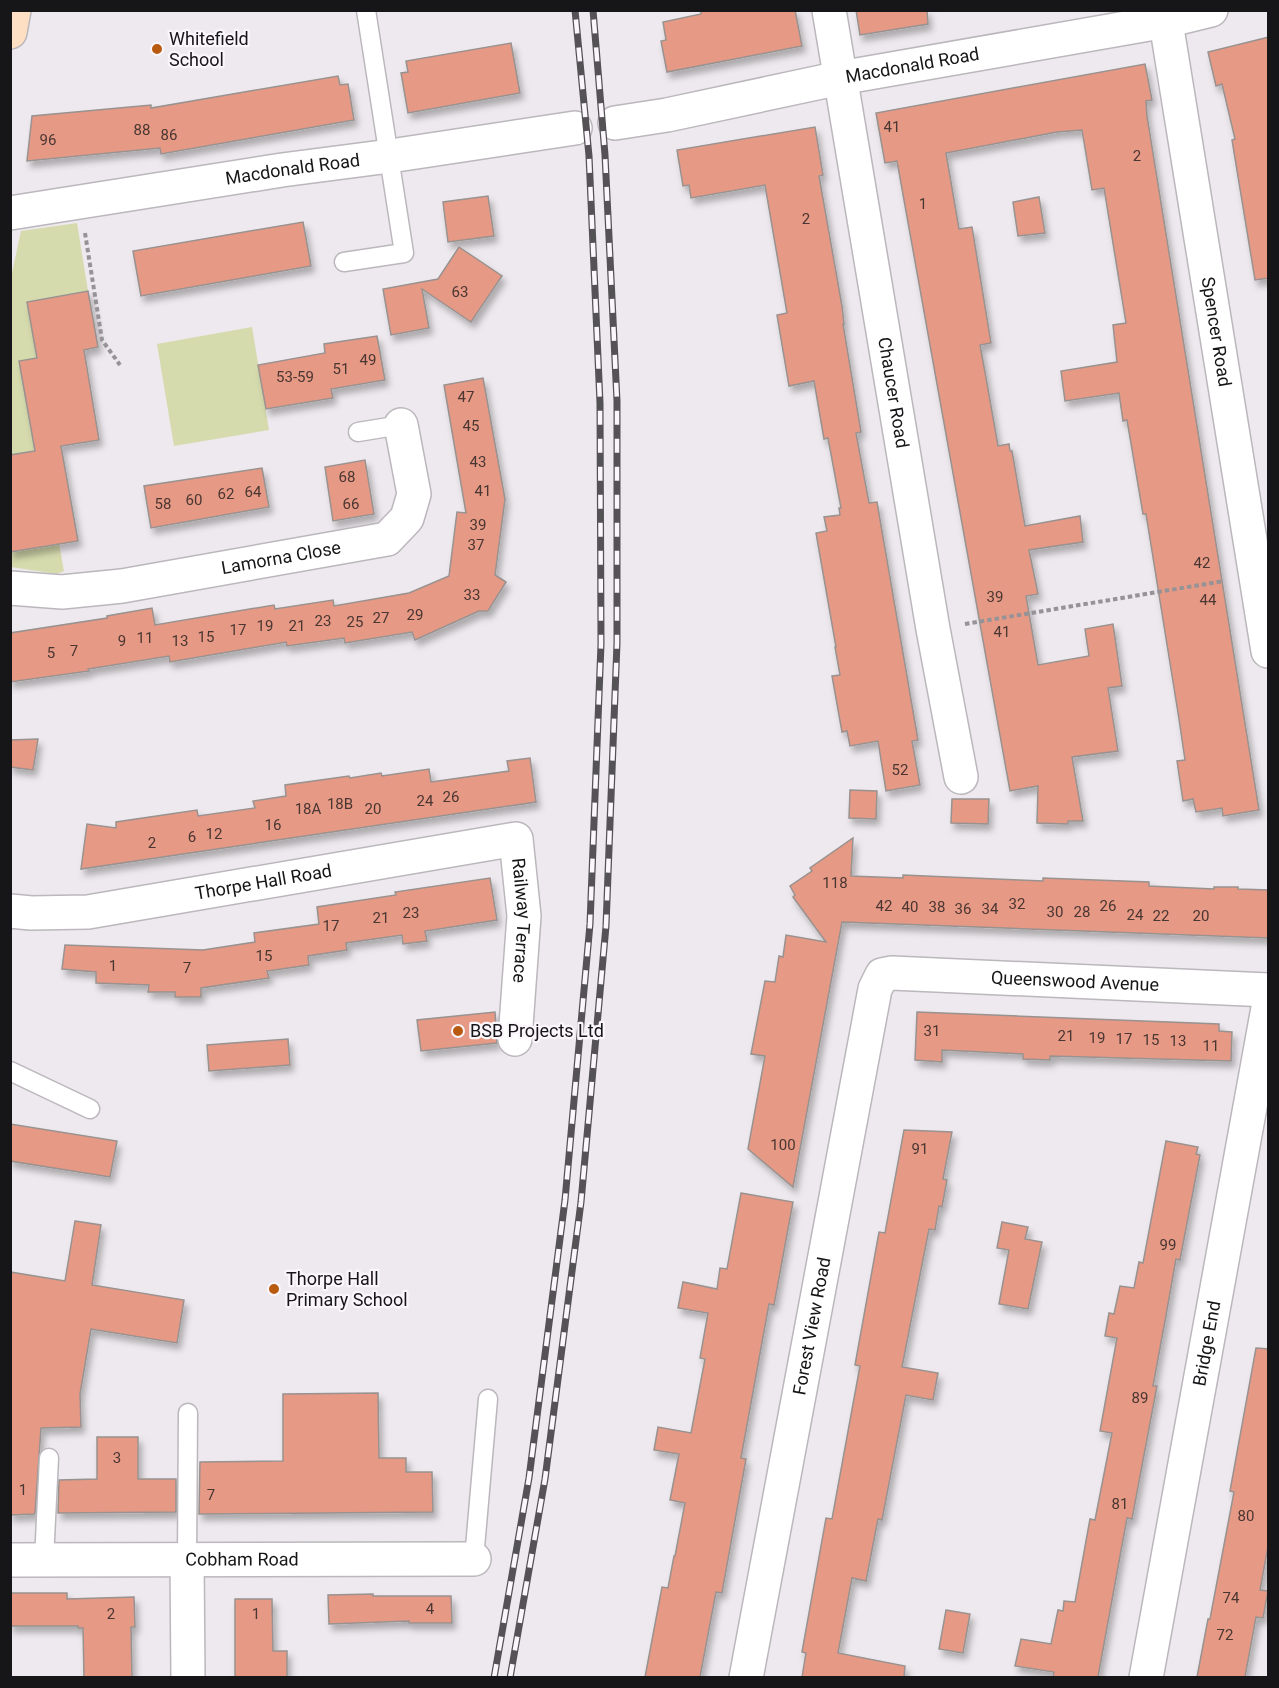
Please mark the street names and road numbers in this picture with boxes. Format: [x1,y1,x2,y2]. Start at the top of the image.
street label: Macdonald Road [844,43,981,87]
street label: Macdonald Road [224,149,361,189]
street label: Spencer Road [1197,275,1236,388]
street label: Chaucer Road [874,335,913,450]
street label: Lamorna Close [220,536,342,578]
street label: Railway Terrace [508,857,535,984]
street label: Thorpe Hall Road [193,860,333,904]
street label: Queenswood Avenue [990,966,1160,995]
street label: Forest View Road [788,1255,835,1397]
street label: Bridge End [1188,1299,1224,1388]
street label: Cobham Road [185,1548,299,1570]

